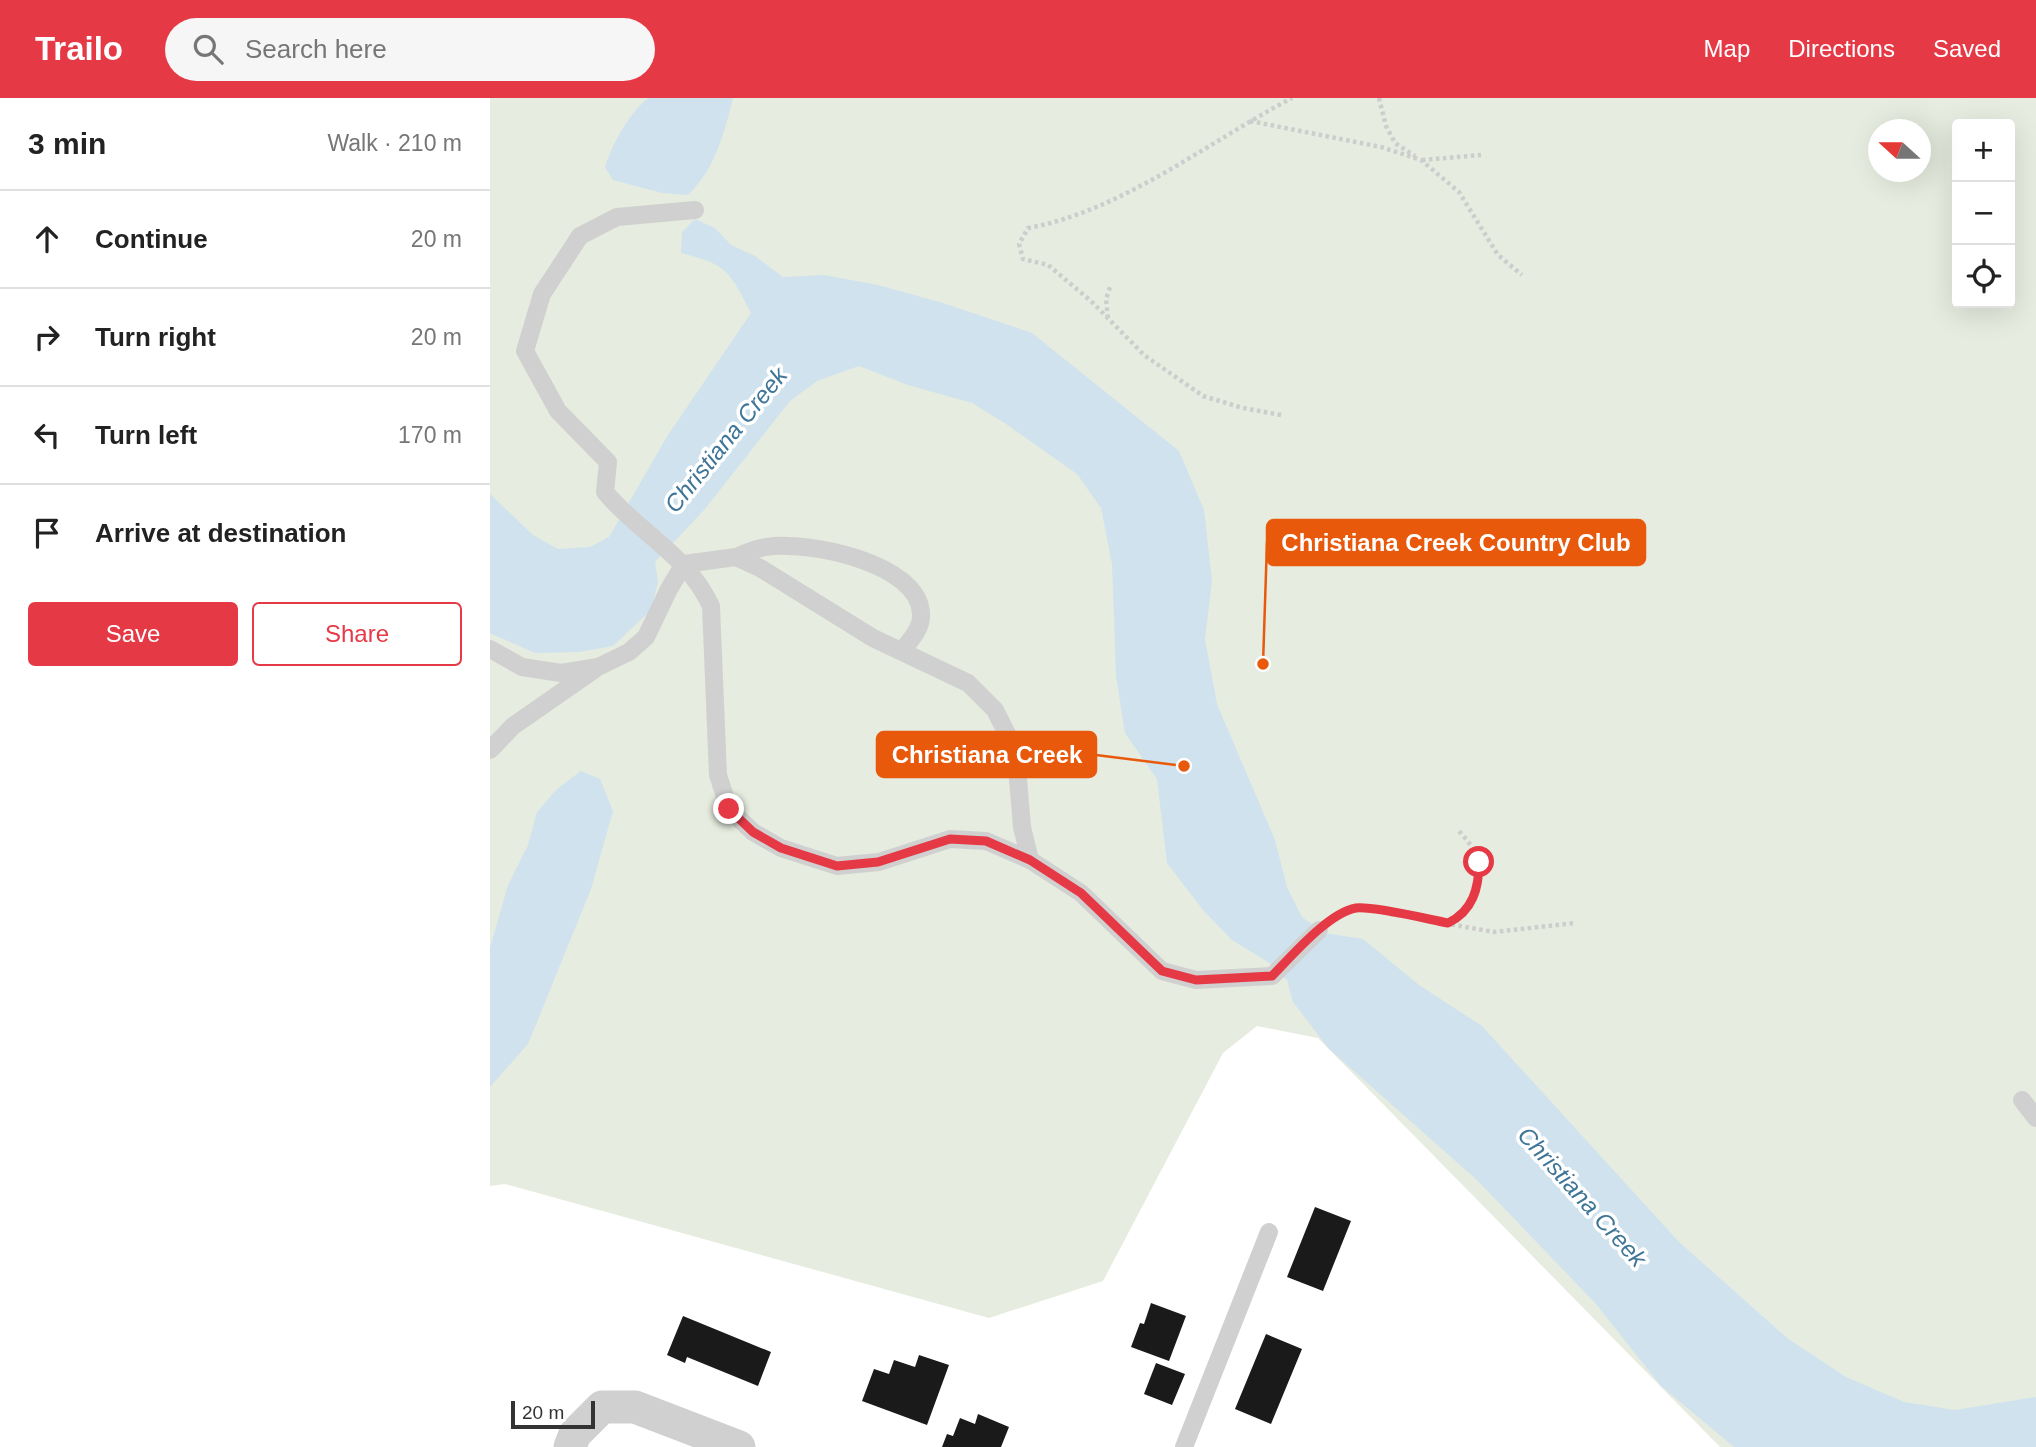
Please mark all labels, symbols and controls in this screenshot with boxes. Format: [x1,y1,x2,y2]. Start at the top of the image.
search box [165,18,655,81]
text: Trailo [35,30,123,67]
icon: search [189,30,227,68]
text: Search here [245,34,387,64]
text: Map [1704,35,1750,62]
text: Directions [1788,35,1895,62]
text: Saved [1933,35,2001,62]
north arrow [1868,119,1931,182]
map controls [1952,119,2015,308]
button: + [1952,119,2015,182]
text: 3 min [28,127,106,160]
text: Walk · 210 m [327,130,462,156]
button: − [1952,182,2015,245]
icon: ahead [28,220,66,258]
text: Continue [95,224,208,254]
text: 20 m [411,226,462,252]
button: locate [1952,245,2015,308]
icon: right [28,318,66,356]
text: Turn right [95,322,216,352]
text: 20 m [411,324,462,350]
water label: Christiana Creek [659,360,794,518]
icon: left [28,416,66,454]
text: Turn left [95,420,197,450]
text: 170 m [398,422,462,448]
icon: arrive [28,514,66,552]
text: Arrive at destination [95,518,346,548]
callout: Christiana Creek Country Club [1267,520,1645,565]
text: Christiana Creek Country Club [1281,529,1631,556]
button: Save [28,602,238,666]
button: Share [252,602,462,666]
callout: Christiana Creek [877,732,1096,777]
text: Christiana Creek [892,741,1083,768]
route end [713,793,744,824]
route start [1463,846,1494,877]
water label: Christiana Creek [1513,1121,1654,1274]
scale bar [511,1398,595,1430]
text: 20 m [522,1402,564,1423]

